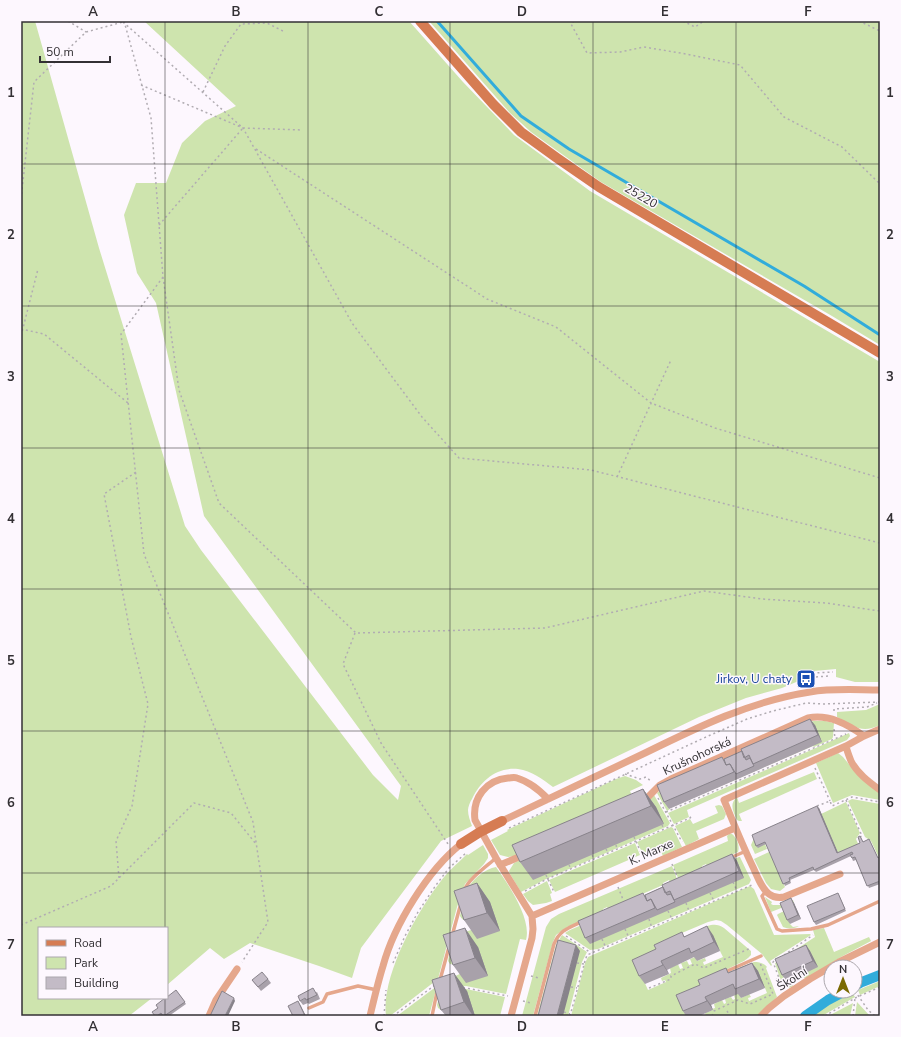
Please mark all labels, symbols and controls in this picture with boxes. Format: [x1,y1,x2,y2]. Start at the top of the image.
text: A [88,3,98,21]
text: B [232,3,241,21]
text: C [375,3,384,21]
text: D [517,3,527,21]
text: E [661,3,669,21]
text: F [804,3,812,21]
scale bar [40,38,110,64]
text: 50 m [46,44,74,60]
text: 1 [7,84,15,102]
text: 1 [886,84,894,102]
street label: 25220 [621,180,661,212]
text: 2 [7,226,15,244]
text: 2 [886,226,894,244]
text: 3 [7,368,15,386]
text: 3 [886,368,894,386]
text: 4 [7,510,15,528]
text: 4 [886,510,894,528]
text: 5 [7,652,15,670]
text: 5 [886,652,894,670]
bus stop icon: Jirkov, U chaty [795,668,817,690]
place label: Jirkov, U chaty [715,671,793,687]
street label: Krušnohorská [660,733,734,779]
text: 6 [7,794,15,812]
text: 6 [886,794,894,812]
street label: K. Marxe [626,835,676,869]
legend [38,927,168,999]
text: Road [74,935,102,951]
text: 7 [7,936,15,954]
text: 7 [886,936,894,954]
text: Park [74,955,99,971]
north arrow [823,959,863,999]
text: N [839,962,847,977]
street label: Školní [774,963,811,995]
text: Building [74,975,119,991]
text: A [88,1018,98,1036]
text: B [232,1018,241,1036]
text: C [375,1018,384,1036]
text: D [517,1018,527,1036]
text: E [661,1018,669,1036]
text: F [804,1018,812,1036]

